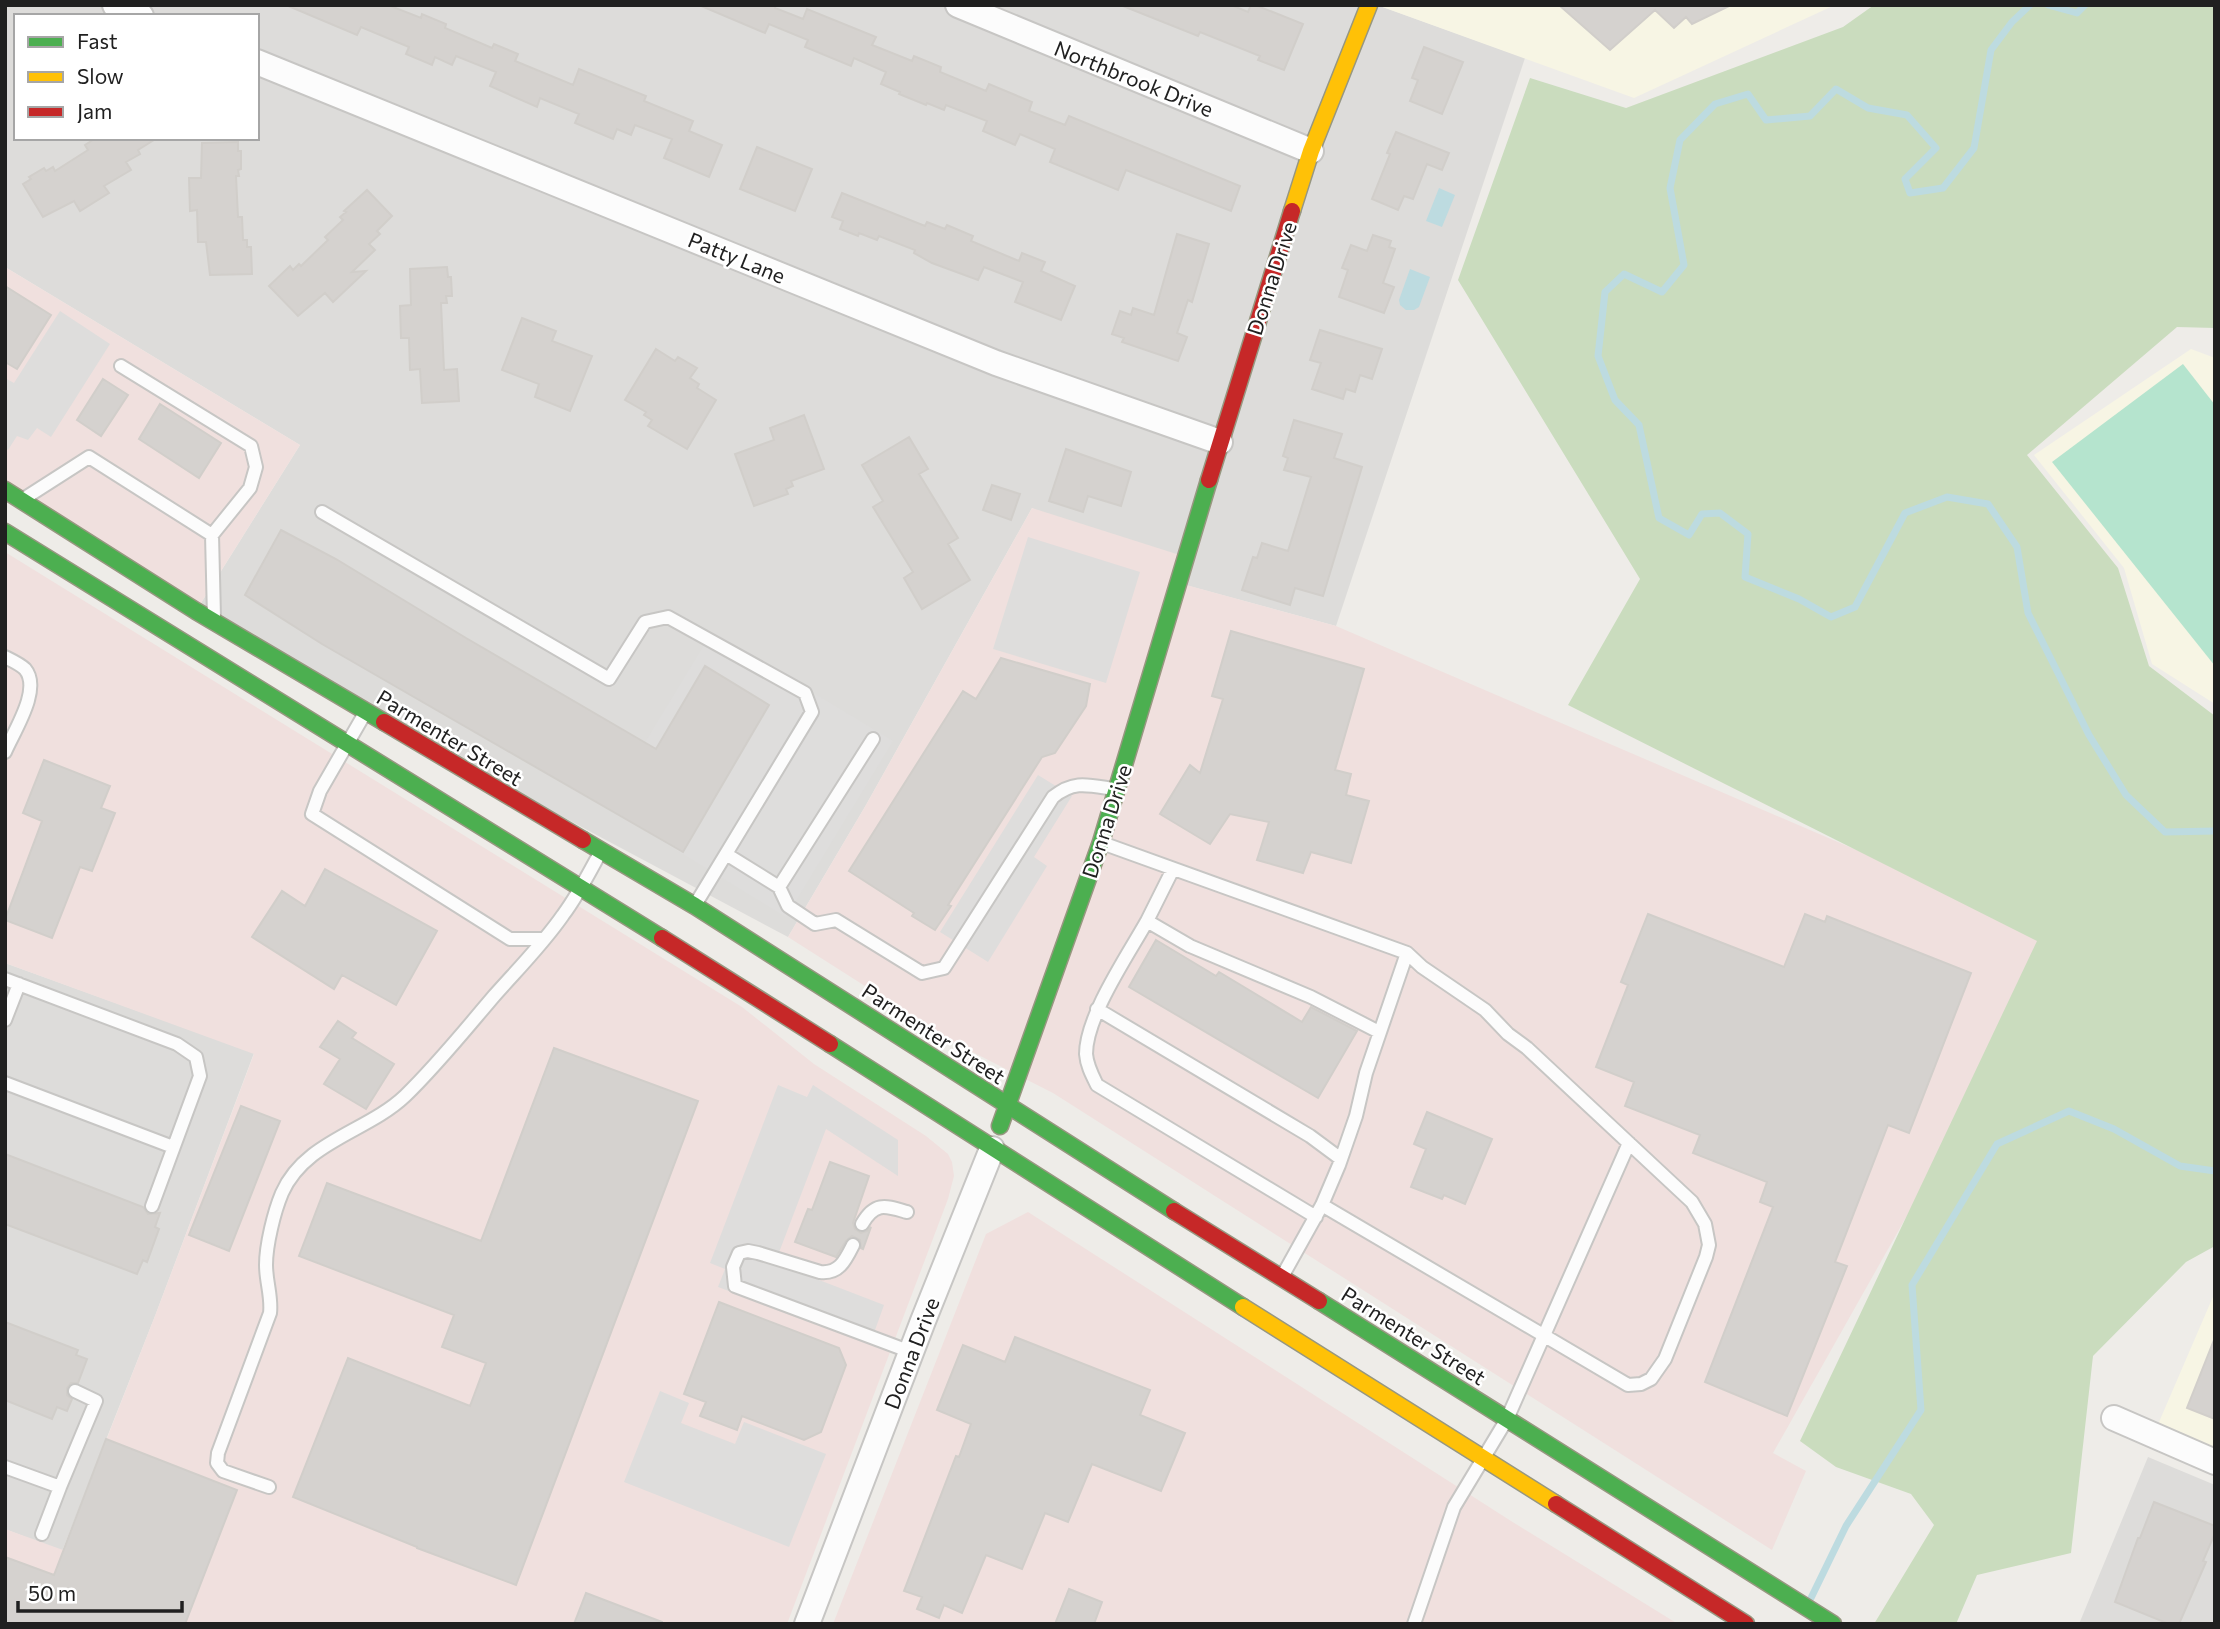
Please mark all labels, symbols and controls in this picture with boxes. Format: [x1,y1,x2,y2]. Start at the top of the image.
legend [14,14,259,140]
text: Fast [77,28,118,53]
street label: Northbrook Drive [1051,35,1217,121]
text: Slow [77,63,124,88]
text: Jam [77,98,112,123]
street label: Donna Drive [1241,218,1301,338]
street label: Patty Lane [685,226,789,288]
street label: Parmenter Street [373,684,527,790]
street label: Donna Drive [1076,761,1136,881]
street label: Parmenter Street [858,978,1010,1088]
street label: Parmenter Street [1337,1281,1491,1389]
street label: Donna Drive [878,1294,944,1412]
scale bar [18,1570,182,1614]
text: 50 m [28,1580,76,1605]

